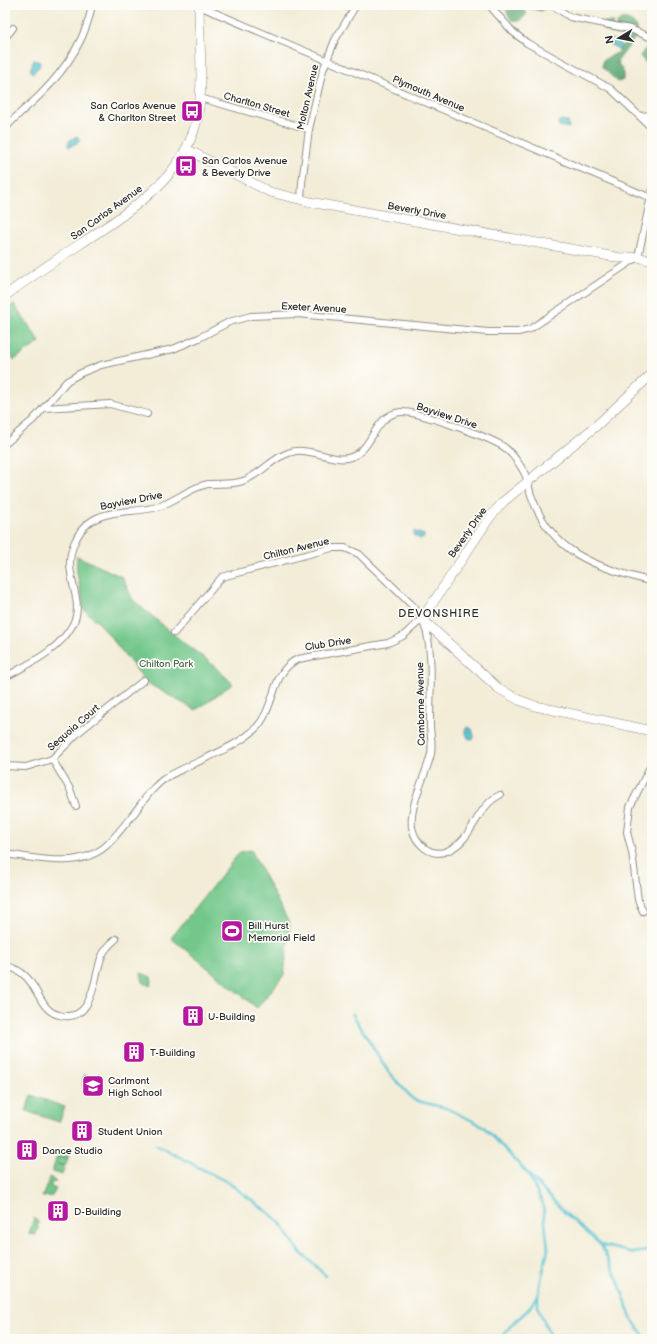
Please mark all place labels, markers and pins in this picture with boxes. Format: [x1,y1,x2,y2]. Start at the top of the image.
bus stop icon: San Carlos Avenue & Charlton Street [179,98,205,124]
place label: San Carlos Avenue & Charlton Street [91,100,176,124]
bus stop icon: San Carlos Avenue & Beverly Drive [173,153,199,179]
place label: San Carlos Avenue & Beverly Drive [202,155,288,179]
sports icon: Bill Hurst Memorial Field [219,918,245,944]
place label: Bill Hurst Memorial Field [248,920,315,944]
building icon: U-Building [180,1003,206,1029]
place label: U-Building [208,1011,256,1023]
building icon: T-Building [121,1039,147,1065]
place label: T-Building [150,1047,195,1059]
school or university icon: Carlmont High School [80,1073,106,1099]
place label: Carlmont High School [108,1075,162,1099]
building icon: Student Union [69,1118,95,1144]
place label: Student Union [98,1126,163,1138]
building icon: Dance Studio [14,1137,40,1163]
place label: Dance Studio [42,1145,103,1157]
building icon: D-Building [45,1198,71,1224]
place label: D-Building [74,1206,122,1218]

